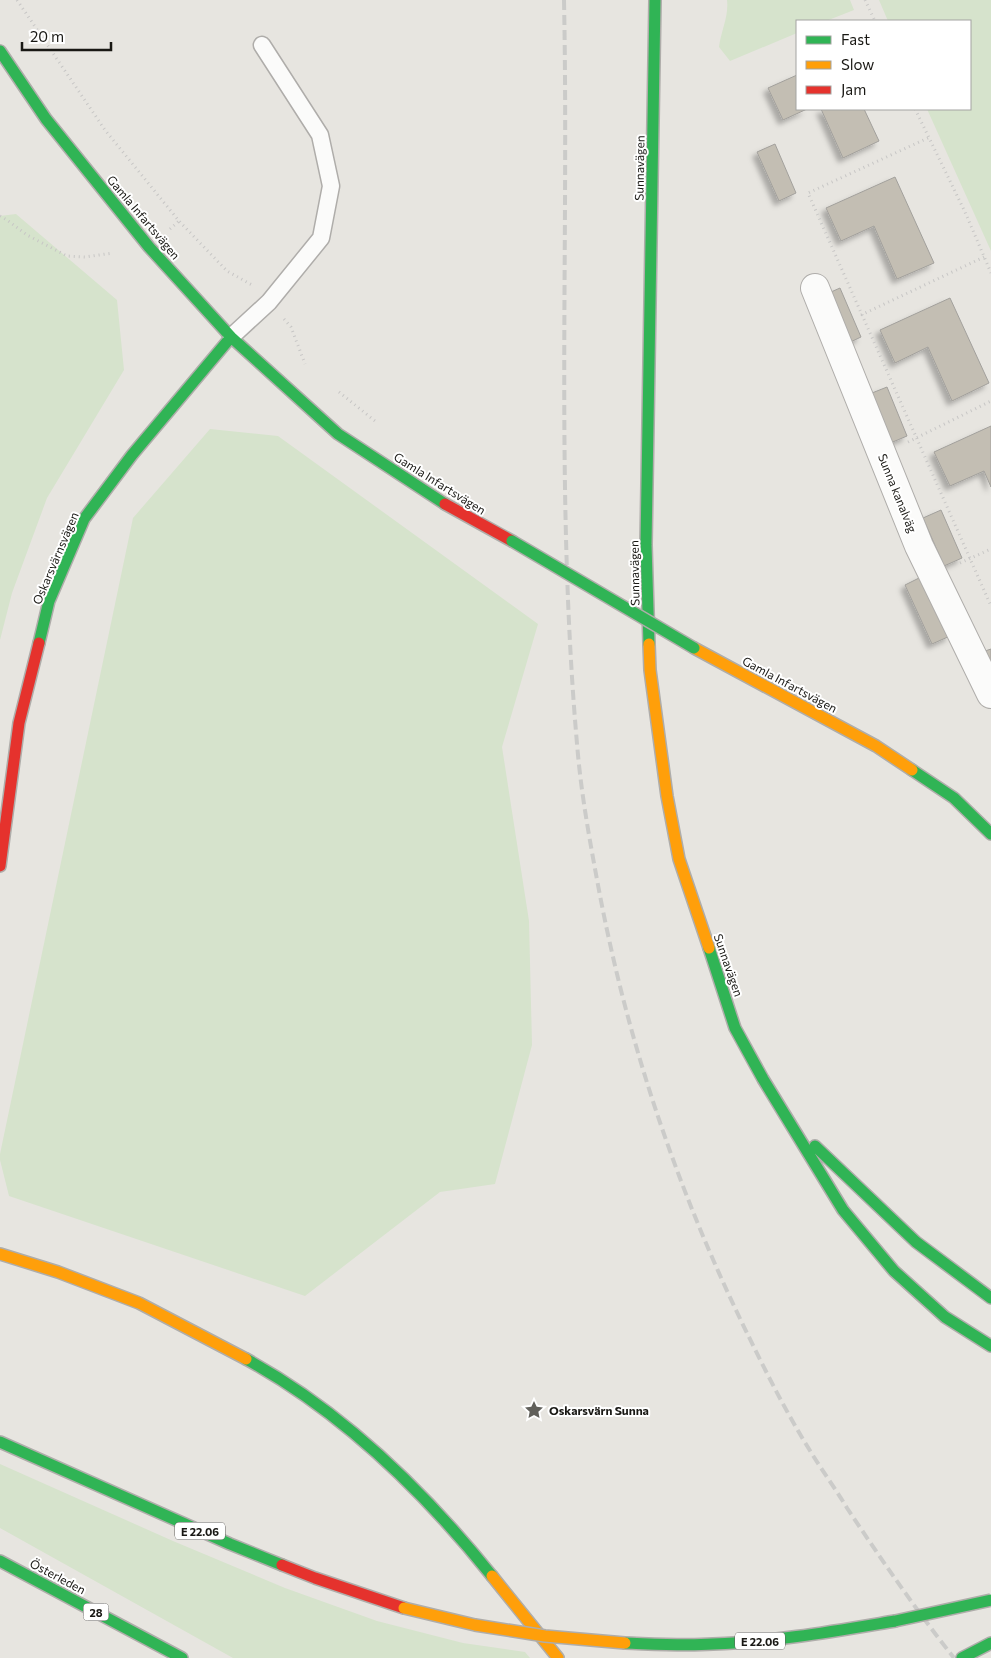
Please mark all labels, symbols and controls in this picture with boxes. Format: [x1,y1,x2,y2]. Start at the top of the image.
scale bar [22,20,111,52]
legend [796,20,971,110]
text: 20 m [30,27,64,45]
text: Fast [841,30,870,48]
text: Slow [841,55,874,73]
text: Jam [841,80,866,98]
street label: Sunnavägen [631,135,647,201]
street label: Gamla Infartsvägen [105,172,183,262]
street label: Gamla Infartsvägen [392,449,488,517]
street label: Sunna kanalväg [876,452,920,535]
street label: Oskarsvärnsvägen [29,510,81,606]
street label: Sunnavägen [626,540,642,606]
street label: Gamla Infartsvägen [740,653,840,715]
street label: Sunnavägen [712,932,746,998]
place icon: Oskarsvärn Sunna [523,1399,545,1421]
place label: Oskarsvärn Sunna [549,1403,649,1417]
road number: E 22.06 [175,1522,225,1540]
street label: Österleden [28,1556,88,1596]
road number: 28 [84,1604,108,1620]
road number: E 22.06 [735,1632,785,1650]

